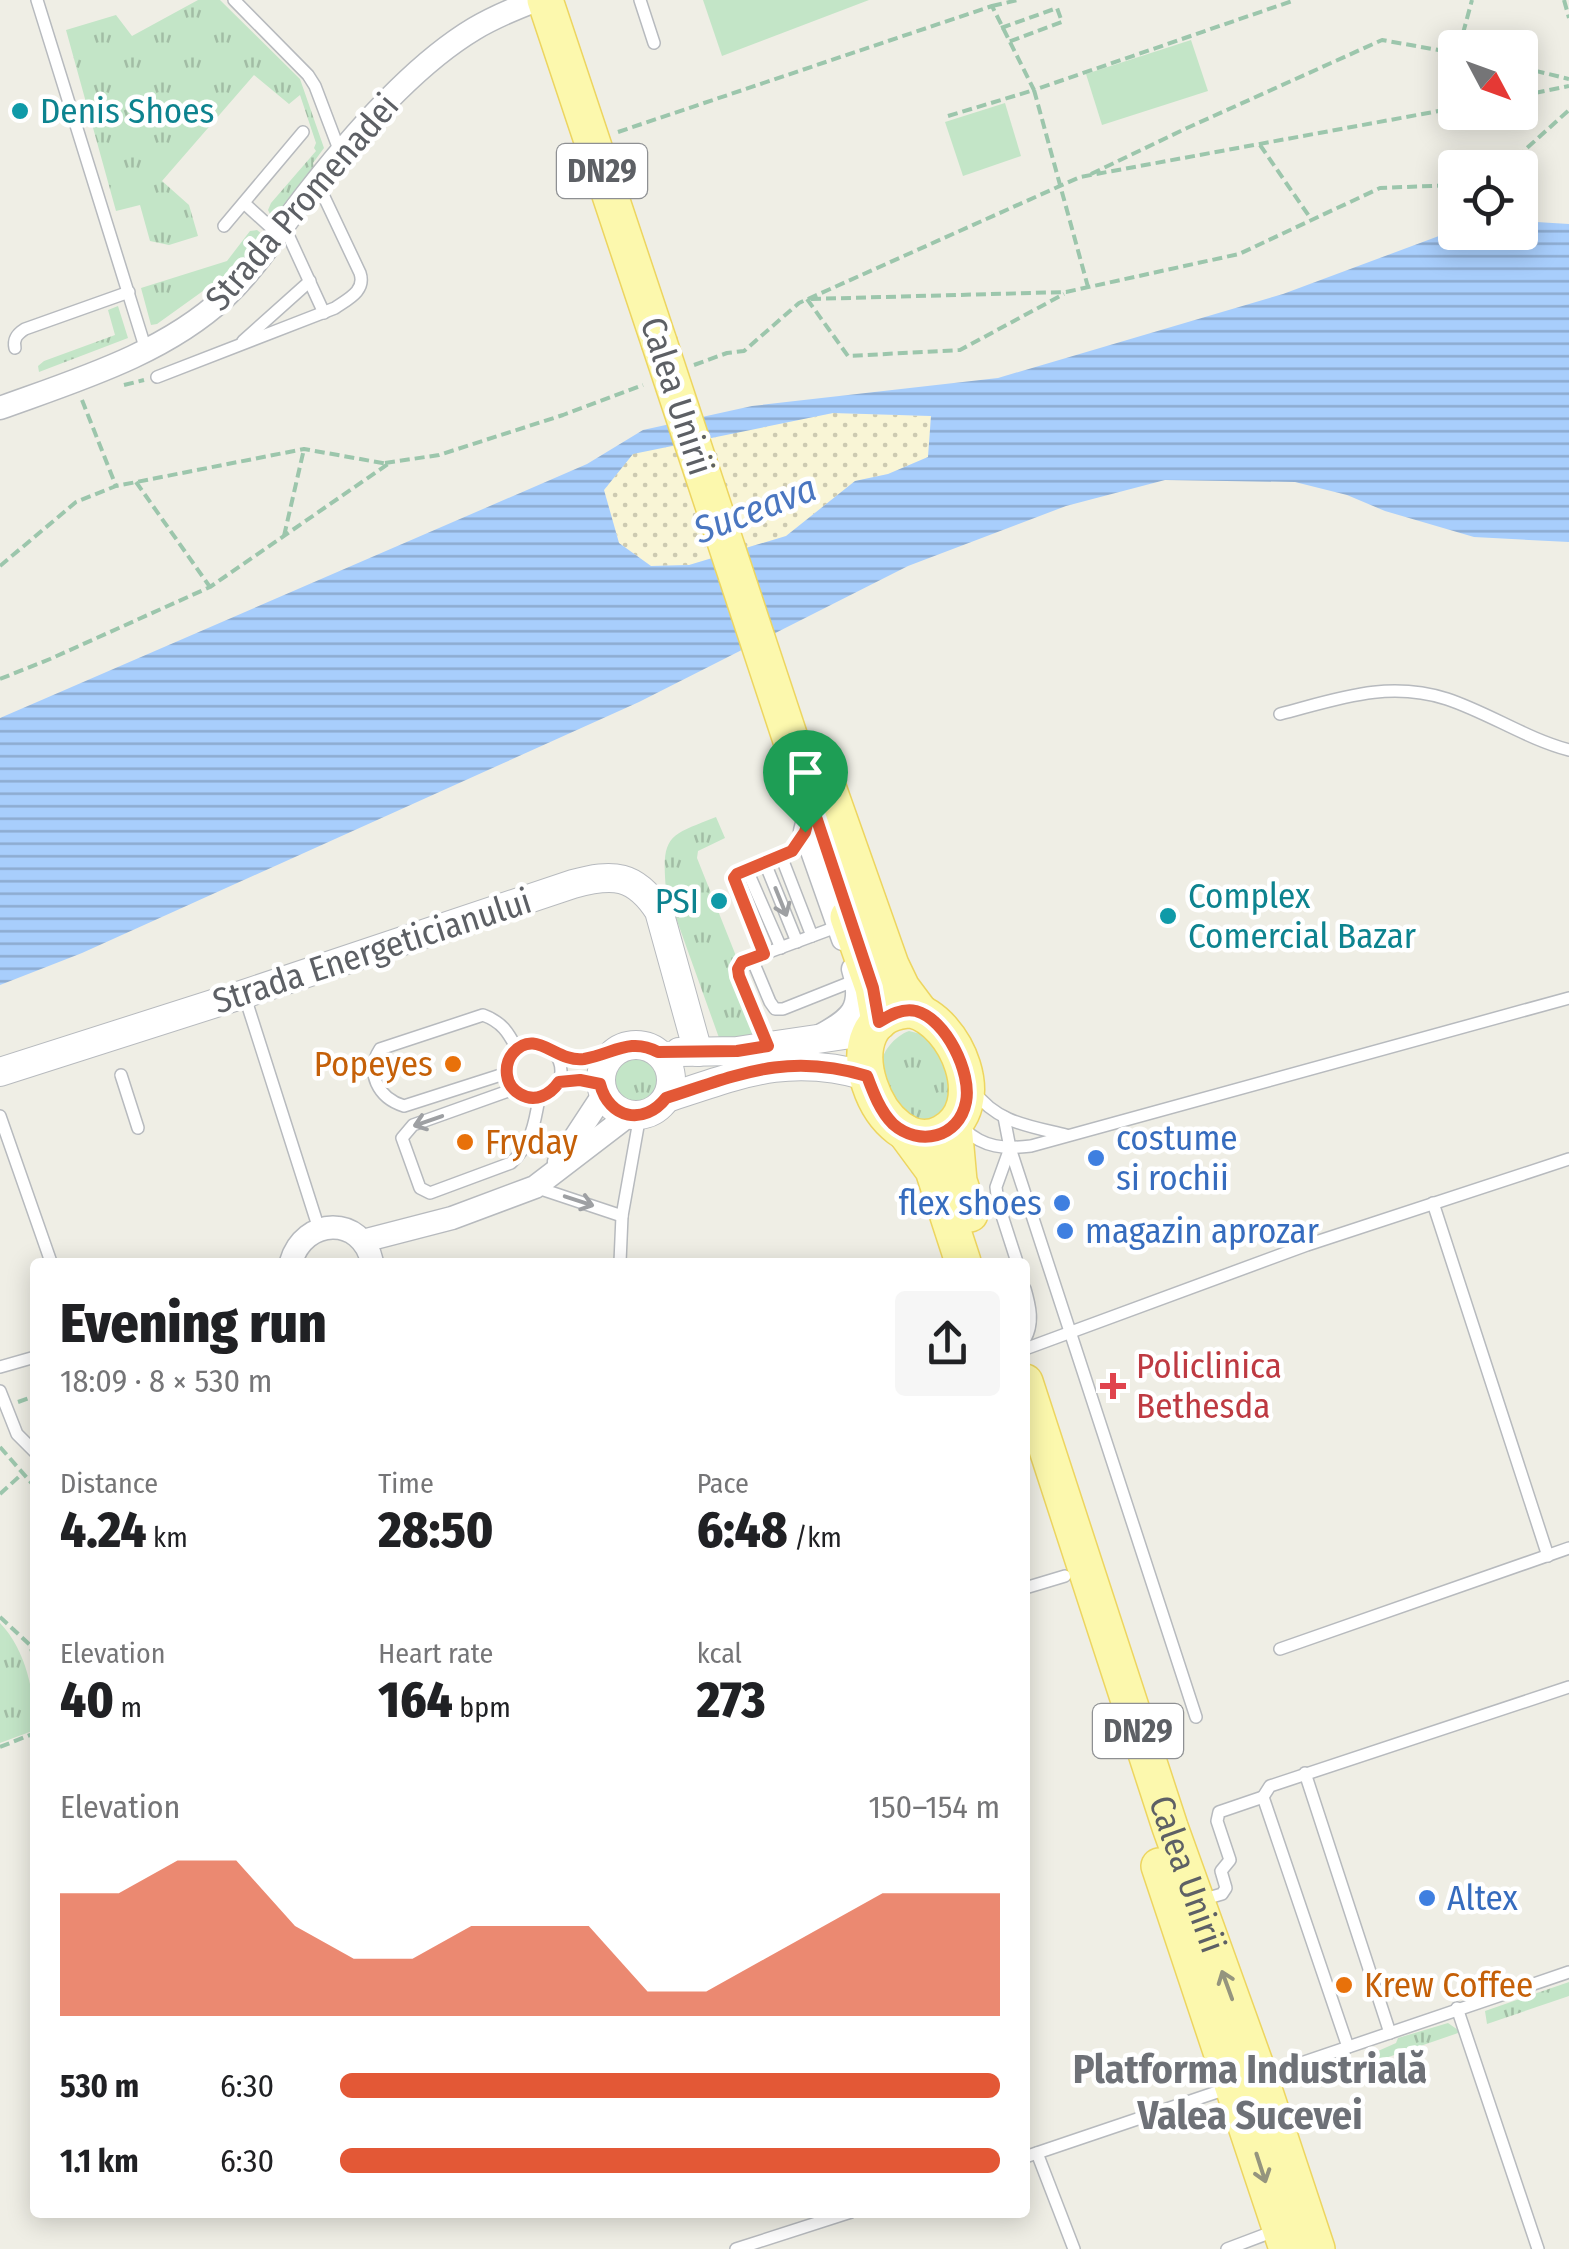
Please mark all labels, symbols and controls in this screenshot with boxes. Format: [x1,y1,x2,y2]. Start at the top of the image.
north arrow [1438,30,1538,130]
map controls [1438,30,1538,250]
street label: Strada Promenadei [197,85,407,319]
place label: Denis Shoes [40,90,215,132]
marker: Denis Shoes [9,100,31,122]
road number: DN29 [557,144,647,198]
button: locate [1438,150,1538,250]
street label: Calea Unirii [632,312,722,480]
water label: Suceava [686,465,823,554]
pin [763,730,848,833]
icon: arrive [778,745,833,800]
place label: Complex Comercial Bazar [1188,875,1416,957]
street label: Strada Energeticianului [208,880,536,1022]
place label: PSI [655,880,699,922]
one-way arrow [773,887,791,917]
marker: PSI [708,890,730,912]
marker: Complex Comercial Bazar [1157,905,1179,927]
place label: Popeyes [314,1043,433,1085]
marker: Popeyes [442,1053,464,1075]
one-way arrow [413,1113,444,1131]
place label: costume si rochii [1116,1117,1238,1199]
place label: Fryday [485,1121,578,1163]
marker: Fryday [454,1131,476,1153]
marker: costume si rochii [1085,1147,1107,1169]
place label: flex shoes [898,1182,1042,1224]
marker: flex shoes [1051,1192,1073,1214]
one-way arrow [562,1193,594,1211]
place label: magazin aprozar [1085,1210,1319,1252]
marker: magazin aprozar [1054,1220,1076,1242]
text: Evening run [60,1291,327,1357]
button: share [895,1291,1000,1396]
place label: Policlinica Bethesda [1136,1345,1282,1427]
text: 18:09 · 8 × 530 m [60,1362,272,1400]
marker: Policlinica Bethesda [1100,1373,1126,1399]
text: Distance [60,1467,158,1500]
text: Time [378,1467,434,1500]
text: Pace [697,1467,749,1500]
text: 4.24 [60,1500,147,1560]
text: 28:50 [378,1500,493,1560]
text: 6:48 [697,1500,788,1560]
text: km [147,1521,188,1554]
text: /km [788,1521,842,1554]
text: Elevation [60,1637,165,1670]
text: Heart rate [378,1637,493,1670]
text: kcal [697,1637,742,1670]
text: 40 [60,1670,114,1730]
text: 164 [378,1670,453,1730]
text: 273 [697,1670,766,1730]
text: m [114,1691,142,1724]
text: bpm [453,1691,511,1724]
road number: DN29 [1093,1704,1183,1758]
text: Elevation [60,1788,180,1826]
text: 150–154 m [868,1788,1000,1826]
street label: Calea Unirii [1140,1790,1234,1958]
place label: Altex [1447,1877,1519,1919]
marker: Altex [1416,1887,1438,1909]
place label: Krew Coffee [1364,1964,1533,2006]
one-way arrow [1217,1971,1235,2002]
marker: Krew Coffee [1333,1974,1355,1996]
district label: Platforma Industrială Valea Sucevei [1073,2046,1427,2140]
text: 530 m [60,2067,139,2105]
text: 6:30 [220,2067,274,2105]
text: 1.1 km [60,2142,139,2180]
text: 6:30 [220,2142,274,2180]
one-way arrow [1253,2151,1271,2183]

